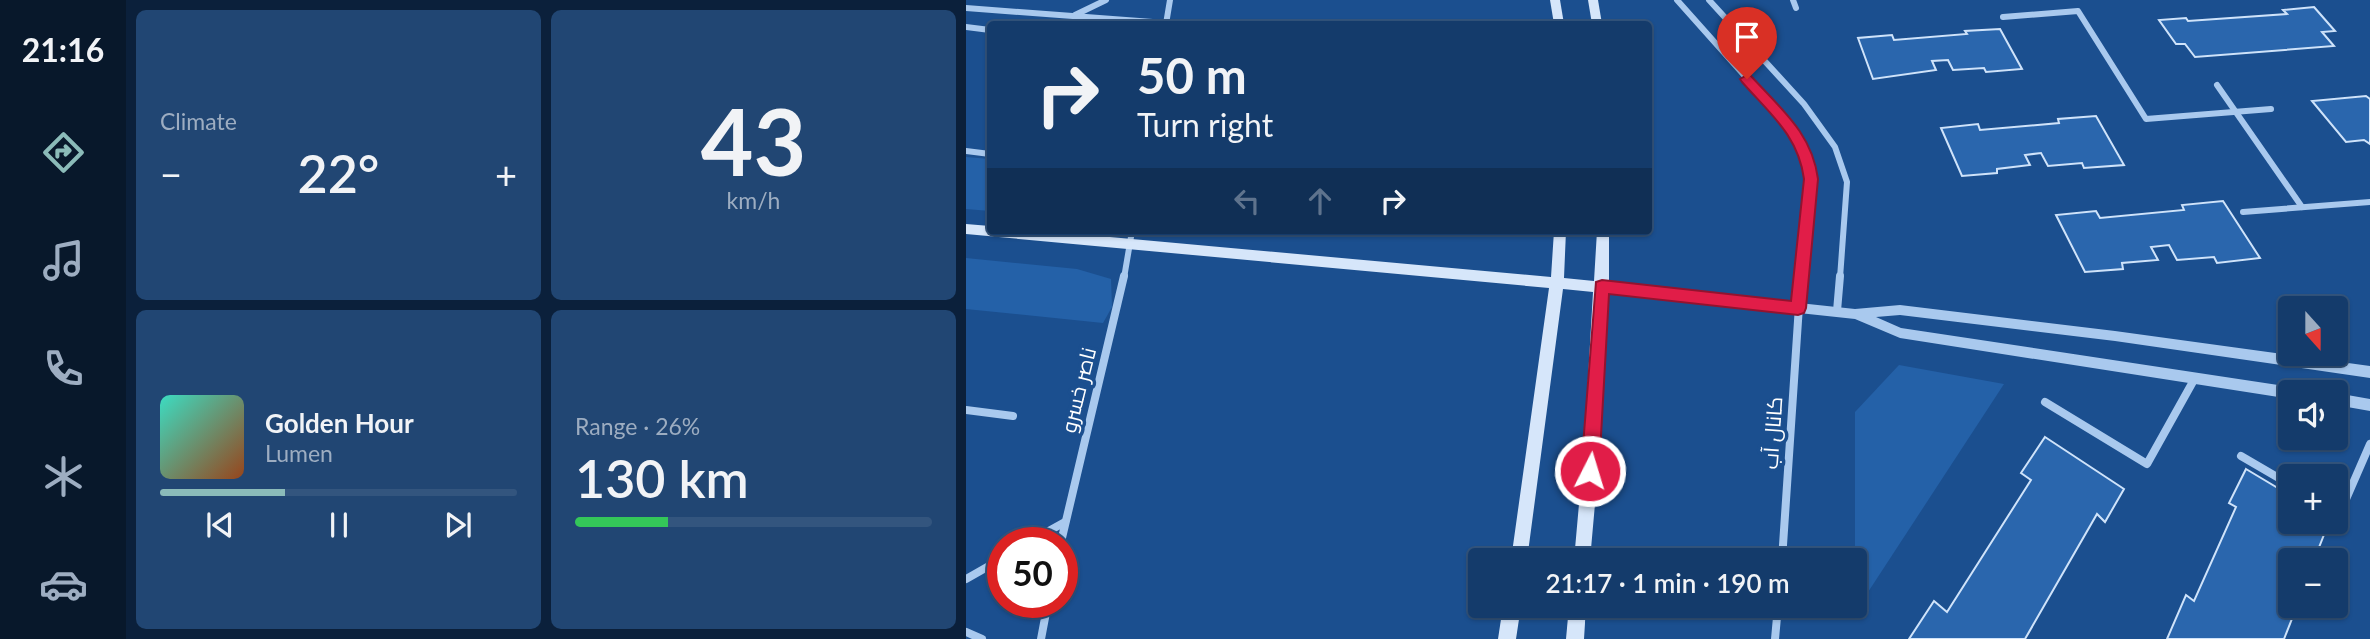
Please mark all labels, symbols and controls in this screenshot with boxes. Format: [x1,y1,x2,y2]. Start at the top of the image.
pin [1717,7,1777,79]
icon: arrive [1728,18,1766,56]
text: 21:16 [22,30,104,69]
text: 50 m [1137,46,1247,104]
icon: right [1022,49,1113,140]
text: 43 [701,86,806,195]
text: Turn right [1137,105,1273,144]
text: Climate [160,107,237,135]
icon: directions [39,128,88,177]
text: 22° [298,142,379,204]
text: − [160,151,182,197]
text: + [495,151,517,197]
icon: left [1228,182,1266,220]
icon: ahead [1301,182,1339,220]
icon: right [1374,182,1412,220]
text: km/h [727,186,780,214]
icon: music [39,236,88,285]
north arrow [2278,296,2348,366]
map controls [2278,296,2348,618]
icon: phone [39,344,88,393]
street label: ناصر خسرو [1055,344,1101,435]
button: sound [2278,380,2348,450]
street label: کانال آب [1756,396,1789,470]
text: Golden Hour [265,407,414,439]
text: Range · 26% [575,412,700,440]
position arrow [1553,434,1627,508]
text: Lumen [265,439,333,467]
text: 130 km [575,447,749,509]
icon: climate [39,452,88,501]
button: + [2278,464,2348,534]
icon: previous [201,506,239,544]
icon: pause [320,506,358,544]
icon: next [439,506,477,544]
speed limit sign: 50 [987,527,1078,618]
button: − [2278,548,2348,618]
icon: car [39,560,88,609]
text: 21:17 · 1 min · 190 m [1545,567,1790,599]

